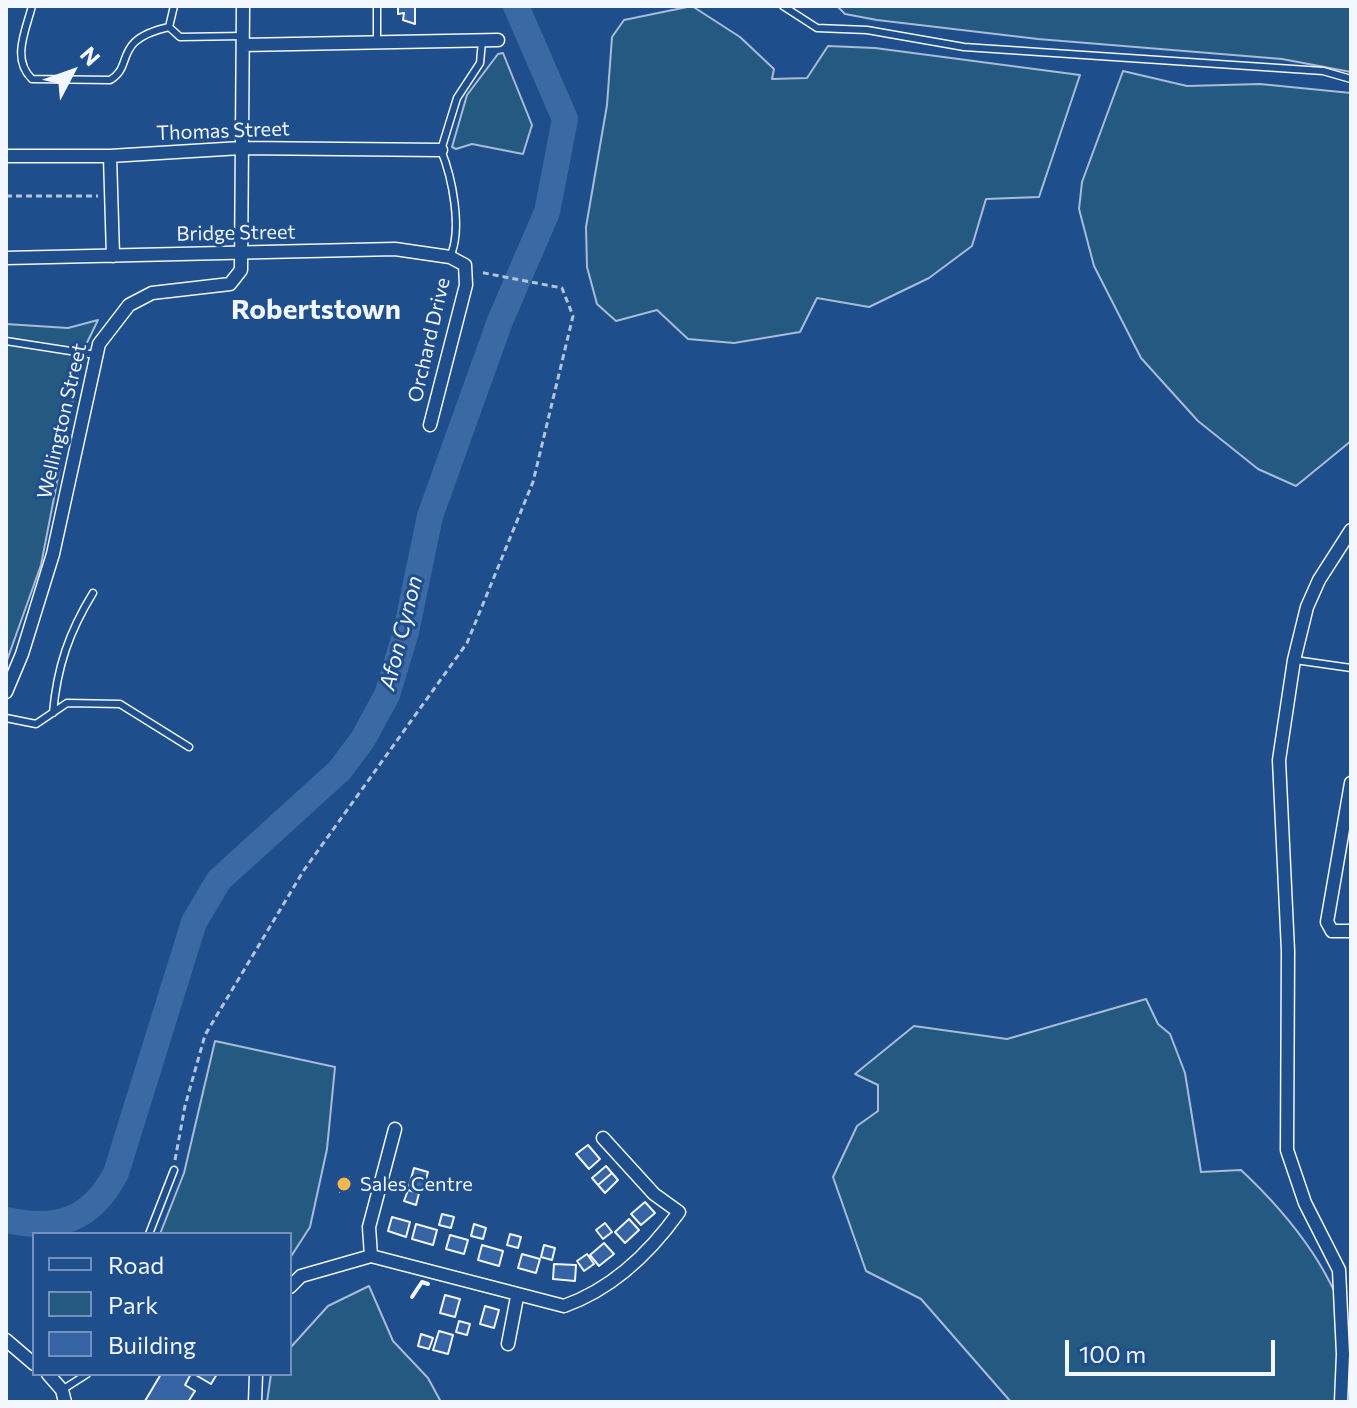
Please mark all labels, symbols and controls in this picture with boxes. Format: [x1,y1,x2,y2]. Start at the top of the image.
north arrow [32,32,112,112]
text: N [75,41,106,71]
street label: Thomas Street [156,117,290,145]
street label: Bridge Street [176,220,296,246]
street label: Orchard Drive [403,275,455,405]
district label: Robertstown [231,293,401,327]
street label: Wellington Street [32,341,92,501]
water label: Afon Cynon [374,573,428,693]
place label: Sales Centre [360,1172,473,1196]
marker: Sales Centre [335,1175,353,1193]
legend [32,1232,292,1376]
text: Road [108,1250,164,1279]
text: Park [108,1290,158,1319]
scale bar [1069,1324,1279,1374]
text: Building [108,1330,196,1359]
text: 100 m [1079,1339,1146,1368]

